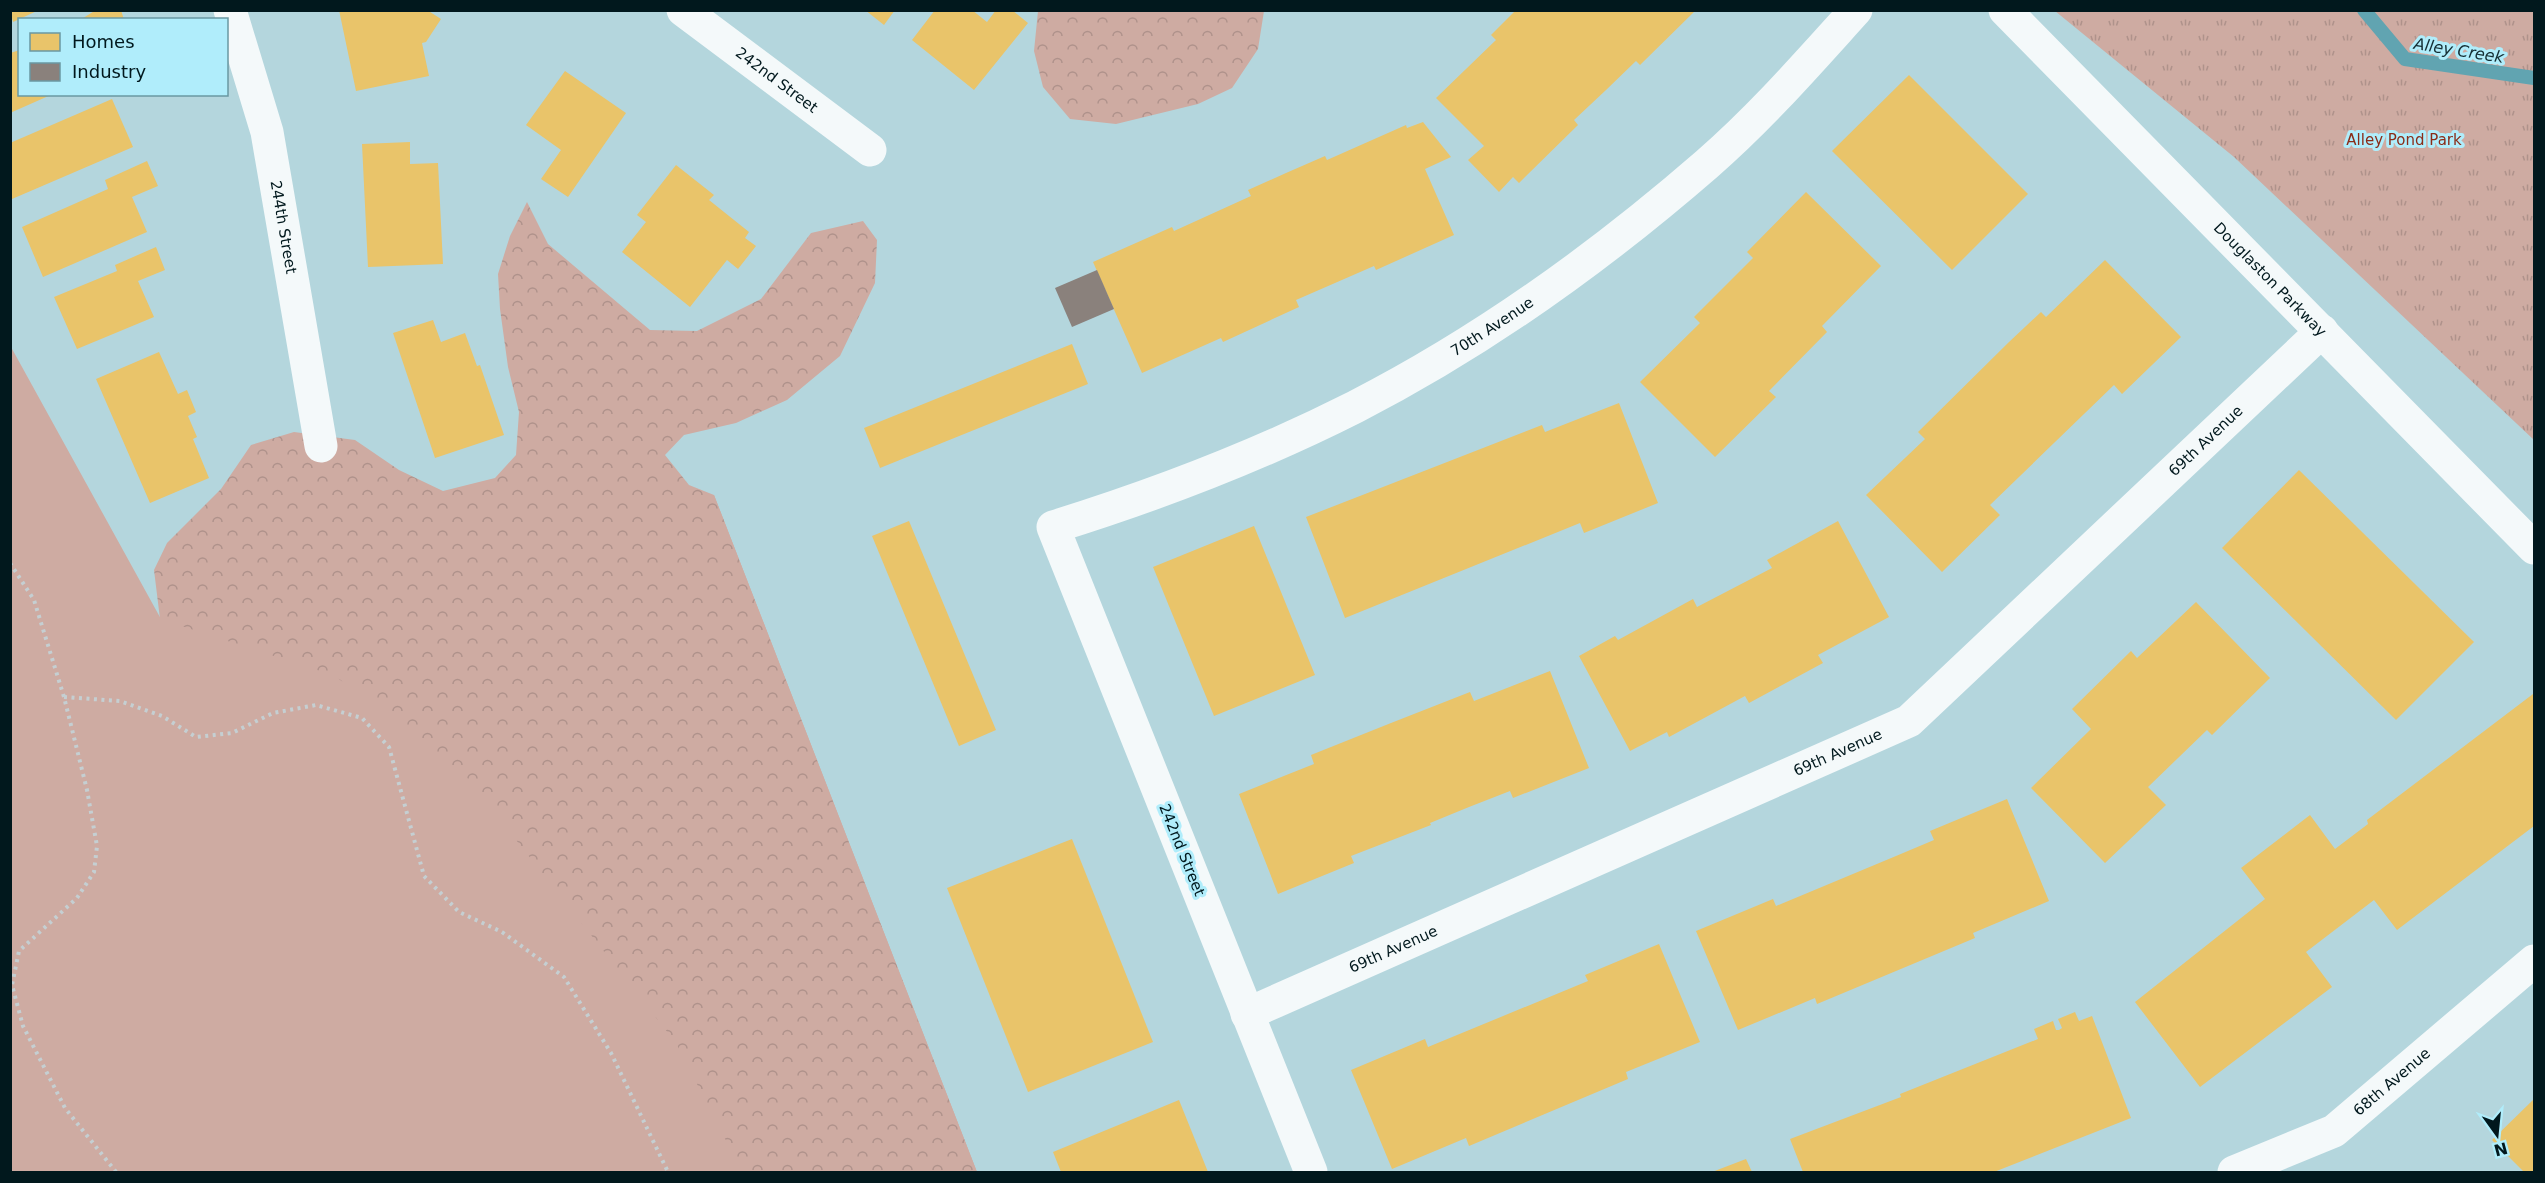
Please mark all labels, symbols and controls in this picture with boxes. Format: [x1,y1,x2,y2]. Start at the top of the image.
legend [18,18,228,96]
text: Homes [72,31,135,52]
water label: Alley Creek [2412,34,2506,67]
street label: 242nd Street [732,44,821,117]
text: Industry [72,61,146,82]
park label: Alley Pond Park [2346,131,2462,149]
street label: 244th Street [266,179,300,275]
street label: Douglaston Parkway [2210,219,2330,341]
street label: 70th Avenue [1447,293,1537,360]
street label: 69th Avenue [2165,402,2246,480]
street label: 69th Avenue [1791,725,1885,780]
street label: 242nd Street [1155,801,1209,899]
street label: 69th Avenue [1346,922,1440,977]
street label: 68th Avenue [2350,1044,2434,1119]
north arrow [2467,1105,2527,1165]
text: N [2492,1138,2510,1160]

